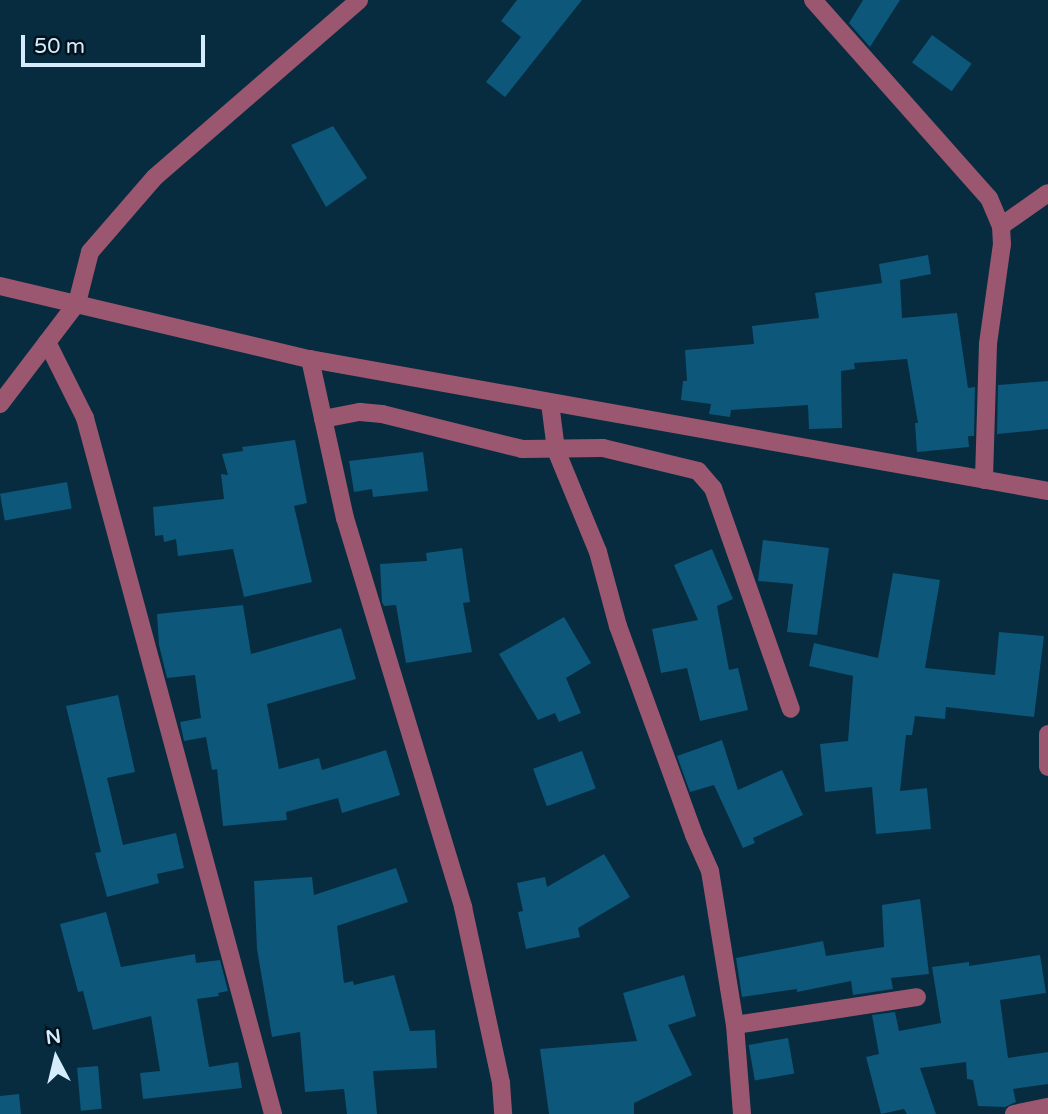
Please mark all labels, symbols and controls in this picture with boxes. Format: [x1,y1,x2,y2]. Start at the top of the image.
scale bar [24,21,208,65]
text: 50 m [34,34,85,59]
north arrow [21,1023,91,1093]
text: N [45,1025,62,1049]

